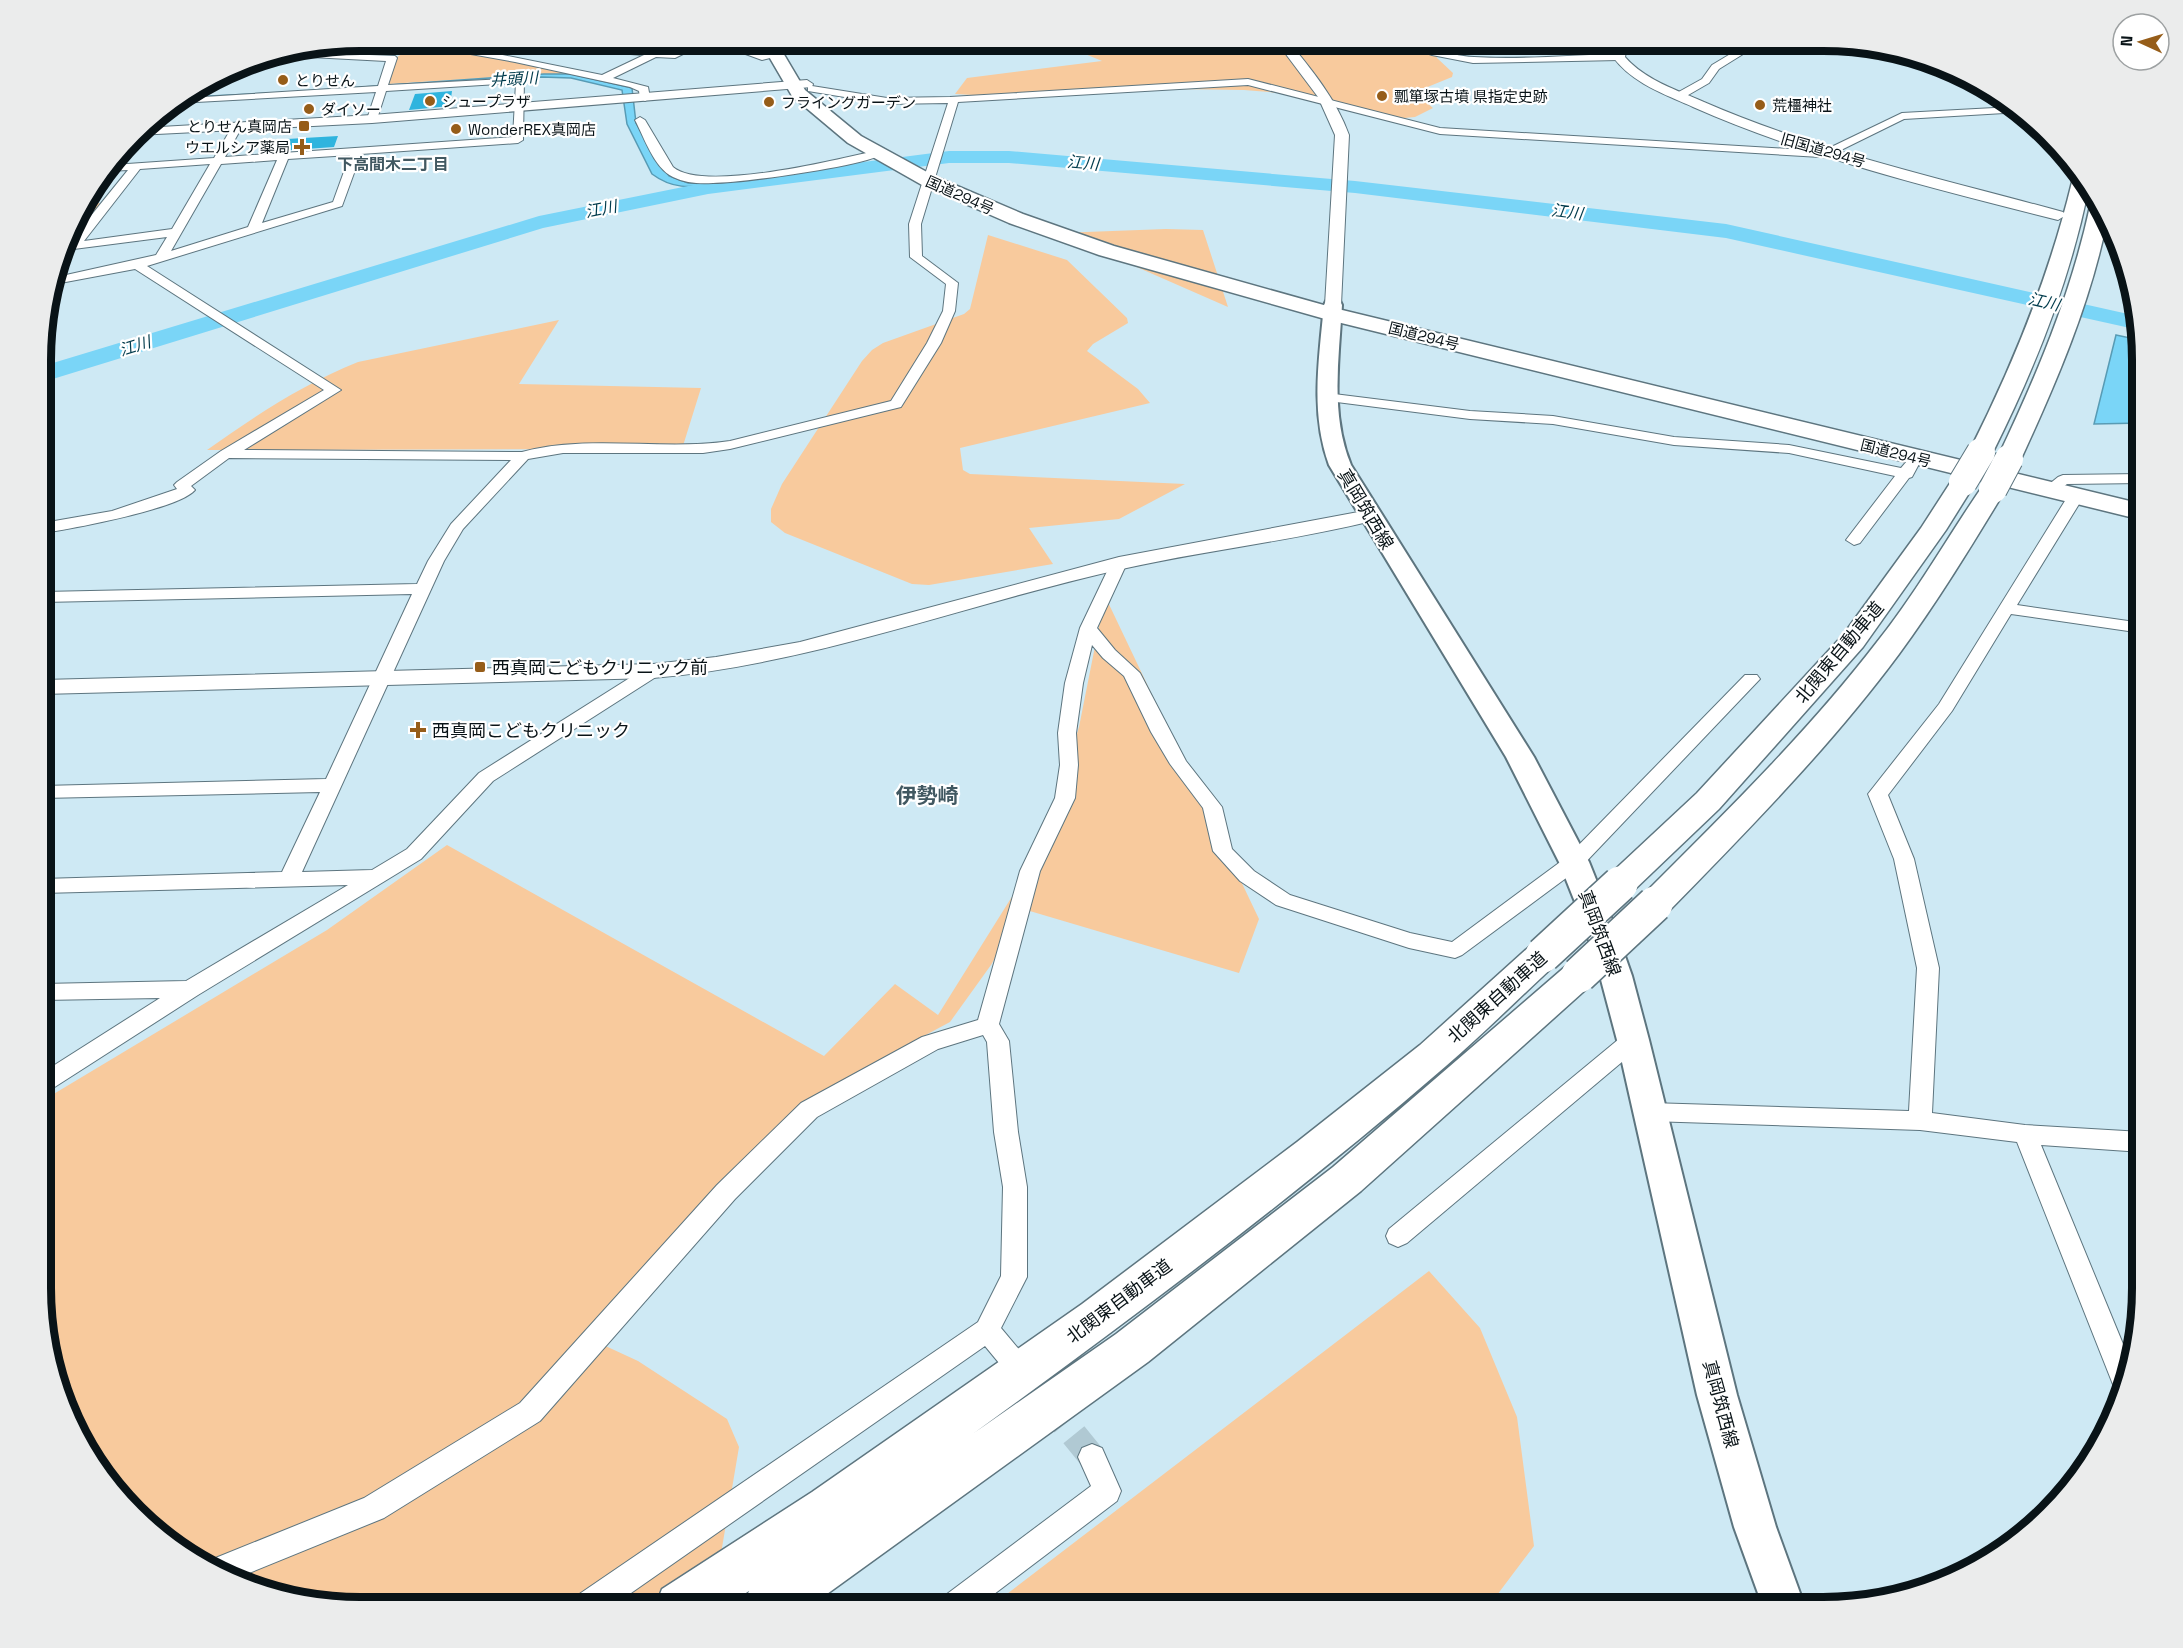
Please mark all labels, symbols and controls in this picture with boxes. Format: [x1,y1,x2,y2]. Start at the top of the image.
north arrow [2111,12,2171,72]
text: N [2116,35,2137,47]
water label: 井頭川 [489,67,541,91]
place label: とりせん [295,71,355,90]
marker: とりせん [276,73,290,87]
place label: 瓢箪塚古墳 県指定史跡 [1394,87,1548,106]
marker: 瓢箪塚古墳 県指定史跡 [1375,89,1389,103]
place label: シュープラザ [442,92,531,111]
place label: フライングガーデン [781,93,916,112]
marker: シュープラザ [423,94,437,108]
marker: フライングガーデン [762,95,776,109]
place label: 荒橿神社 [1772,96,1832,115]
marker: 荒橿神社 [1753,98,1767,112]
place label: ダイソー [321,100,381,119]
marker: ダイソー [302,102,316,116]
place label: とりせん真岡店 [187,117,292,136]
marker: とりせん真岡店 [297,119,311,133]
place label: WonderREX真岡店 [468,120,596,139]
marker: WonderREX真岡店 [449,122,463,136]
street label: 旧国道294号 [1778,129,1868,171]
place label: ウエルシア薬局 [185,138,290,157]
marker: ウエルシア薬局 [295,140,309,154]
water label: 江川 [1066,151,1102,175]
district label: 下高間木二丁目 [337,154,449,175]
street label: 国道294号 [923,172,997,218]
water label: 江川 [583,195,621,222]
water label: 江川 [1550,200,1586,225]
water label: 江川 [2026,288,2064,316]
street label: 国道294号 [1386,318,1462,354]
water label: 江川 [117,331,155,361]
street label: 国道294号 [1858,435,1934,471]
street label: 真岡筑西線 [1333,465,1399,553]
street label: 北関東自動車道 [1790,596,1888,708]
place label: 西真岡こどもクリニック前 [492,656,708,679]
marker: 西真岡こどもクリニック前 [473,660,487,674]
place label: 西真岡こどもクリニック [432,719,630,742]
marker: 西真岡こどもクリニック [409,721,427,739]
district label: 伊勢崎 [896,782,959,809]
street label: 真岡筑西線 [1574,887,1626,979]
street label: 北関東自動車道 [1442,946,1552,1048]
street label: 北関東自動車道 [1062,1254,1176,1348]
street label: 真岡筑西線 [1698,1358,1744,1450]

